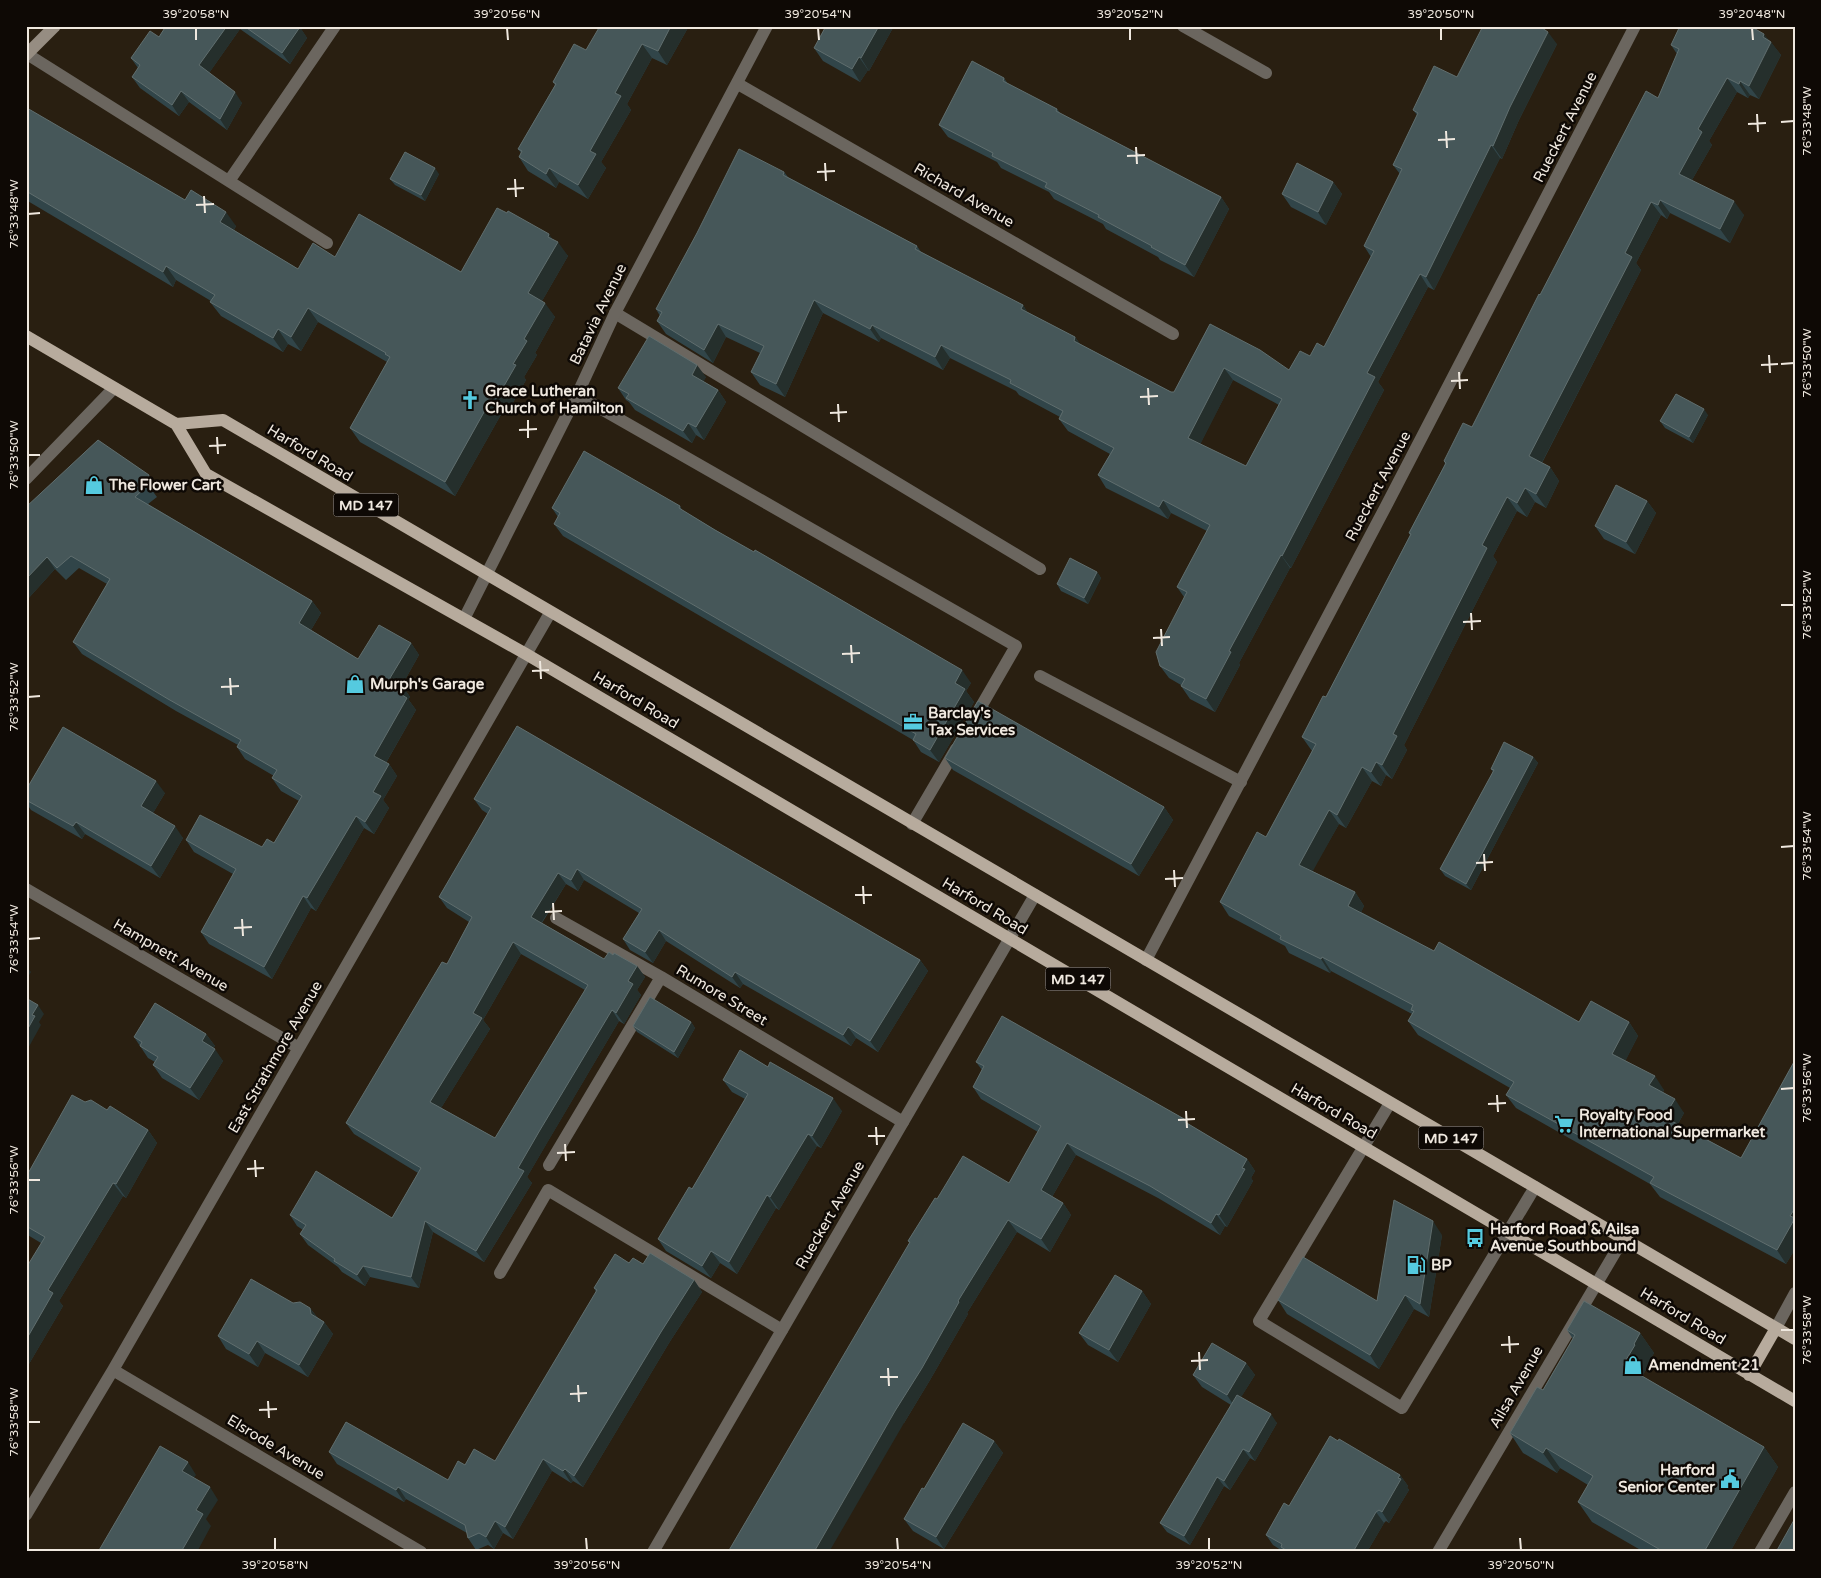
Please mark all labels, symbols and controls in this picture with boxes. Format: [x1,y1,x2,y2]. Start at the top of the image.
text: 39°20'58"N [163,7,230,21]
text: 39°20'56"N [474,7,541,21]
text: 39°20'54"N [785,7,852,21]
text: 39°20'52"N [1097,7,1164,21]
text: 39°20'50"N [1408,7,1475,21]
text: 39°20'48"N [1719,7,1786,21]
street label: Rueckert Avenue [1529,69,1601,185]
text: 76°33'48"W [1800,86,1814,156]
street label: Richard Avenue [911,159,1017,231]
text: 76°33'48"W [7,179,21,249]
street label: Batavia Avenue [566,260,630,368]
text: 76°33'50"W [1800,328,1814,398]
place label: Grace Lutheran Church of Hamilton [485,382,624,417]
church icon: Grace Lutheran Church of Hamilton [459,389,481,411]
text: 76°33'50"W [7,420,21,490]
street label: Harford Road [264,420,356,486]
street label: Rueckert Avenue [1341,428,1415,544]
shop icon: The Flower Cart [83,474,105,496]
place label: The Flower Cart [108,476,222,494]
road number: MD 147 [334,494,398,516]
text: 76°33'52"W [1800,570,1814,640]
text: 76°33'52"W [7,662,21,732]
street label: Harford Road [590,667,682,733]
shop icon: Murph's Garage [344,673,366,695]
place label: Murph's Garage [370,675,485,694]
place label: Barclay's Tax Services [927,704,1015,739]
office icon: Barclay's Tax Services [902,711,924,733]
text: 76°33'54"W [1800,811,1814,881]
street label: Harford Road [939,873,1031,939]
text: 76°33'54"W [7,904,21,974]
street label: Hampnett Avenue [110,915,232,995]
street label: Rumore Street [673,961,771,1029]
road number: MD 147 [1046,968,1110,991]
street label: East Strathmore Avenue [224,978,326,1136]
text: 76°33'56"W [1800,1053,1814,1123]
street label: Harford Road [1288,1079,1380,1143]
place label: Royalty Food International Supermarket [1579,1106,1766,1142]
supermarket icon: Royalty Food International Supermarket [1553,1113,1575,1135]
road number: MD 147 [1418,1126,1484,1150]
text: 76°33'56"W [7,1145,21,1215]
street label: Rueckert Avenue [792,1158,868,1272]
place label: Harford Road & Ailsa Avenue Southbound [1490,1220,1639,1255]
bus stop icon: Harford Road & Ailsa Avenue Southbound [1464,1227,1486,1249]
fuel station icon: BP [1405,1254,1427,1276]
place label: BP [1431,1256,1451,1274]
street label: Harford Road [1637,1283,1729,1349]
text: 76°33'58"W [1800,1295,1814,1365]
street label: Ailsa Avenue [1485,1343,1547,1431]
shop icon: Amendment 21 [1622,1354,1644,1376]
place label: Amendment 21 [1648,1356,1760,1374]
text: 76°33'58"W [7,1387,21,1457]
street label: Elsrode Avenue [224,1411,328,1483]
place label: Harford Senior Center [1618,1461,1715,1496]
public building icon: Harford Senior Center [1719,1468,1741,1490]
text: 39°20'58"N [242,1558,309,1572]
text: 39°20'56"N [554,1558,621,1572]
text: 39°20'54"N [865,1558,932,1572]
text: 39°20'52"N [1176,1558,1243,1572]
text: 39°20'50"N [1488,1558,1555,1572]

